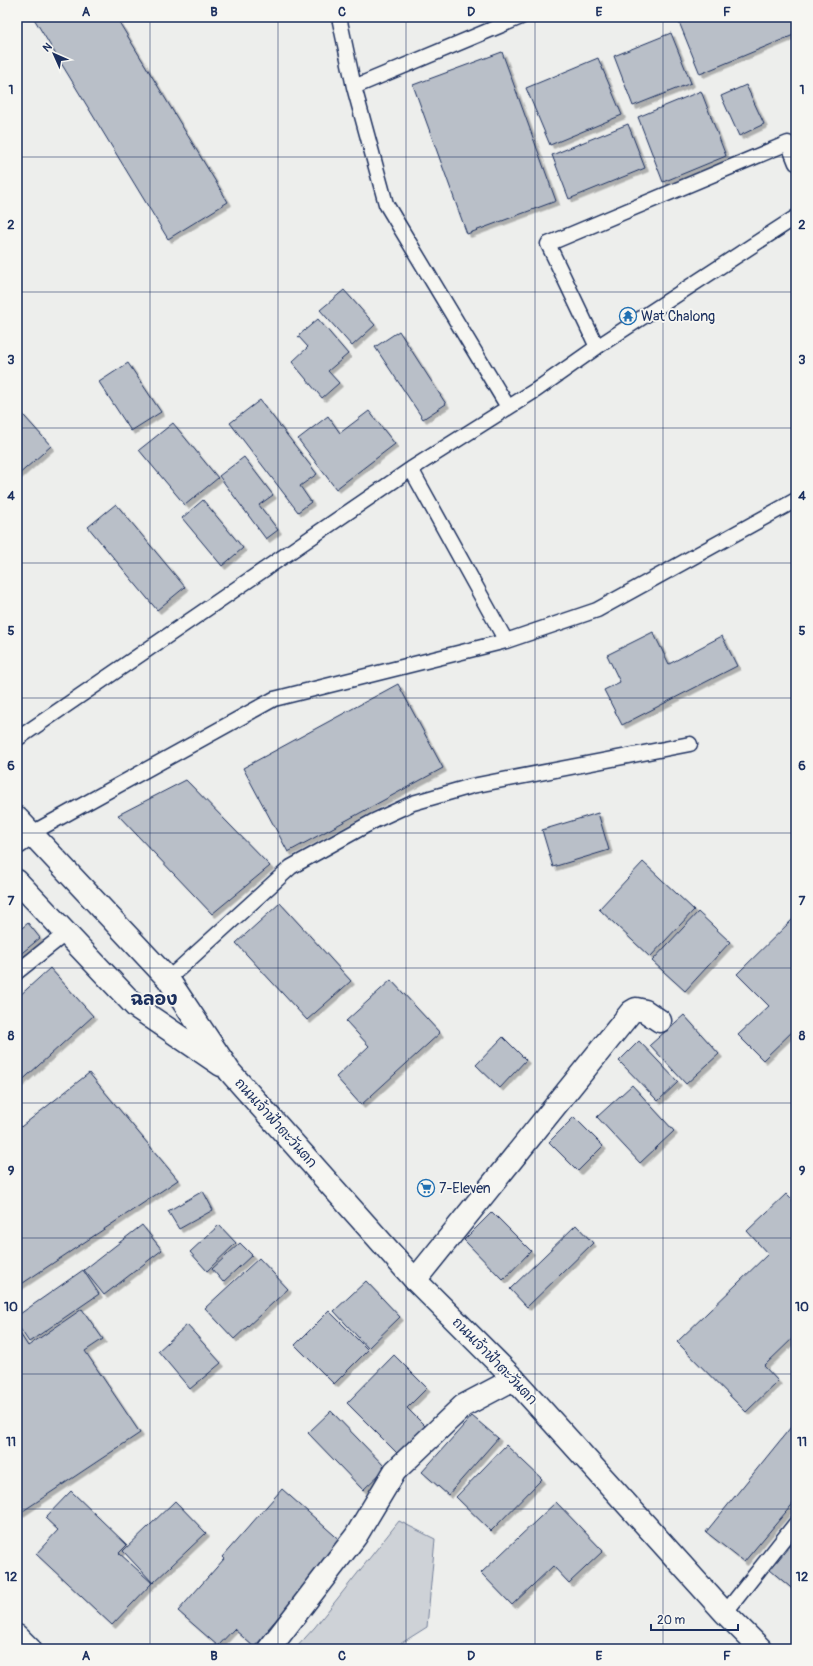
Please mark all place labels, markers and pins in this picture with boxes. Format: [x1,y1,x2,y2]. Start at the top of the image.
temple icon: Wat Chalong [618,306,638,326]
place label: Wat Chalong [641,308,715,325]
supermarket icon: 7-Eleven [416,1178,436,1198]
place label: 7-Eleven [439,1180,491,1197]

